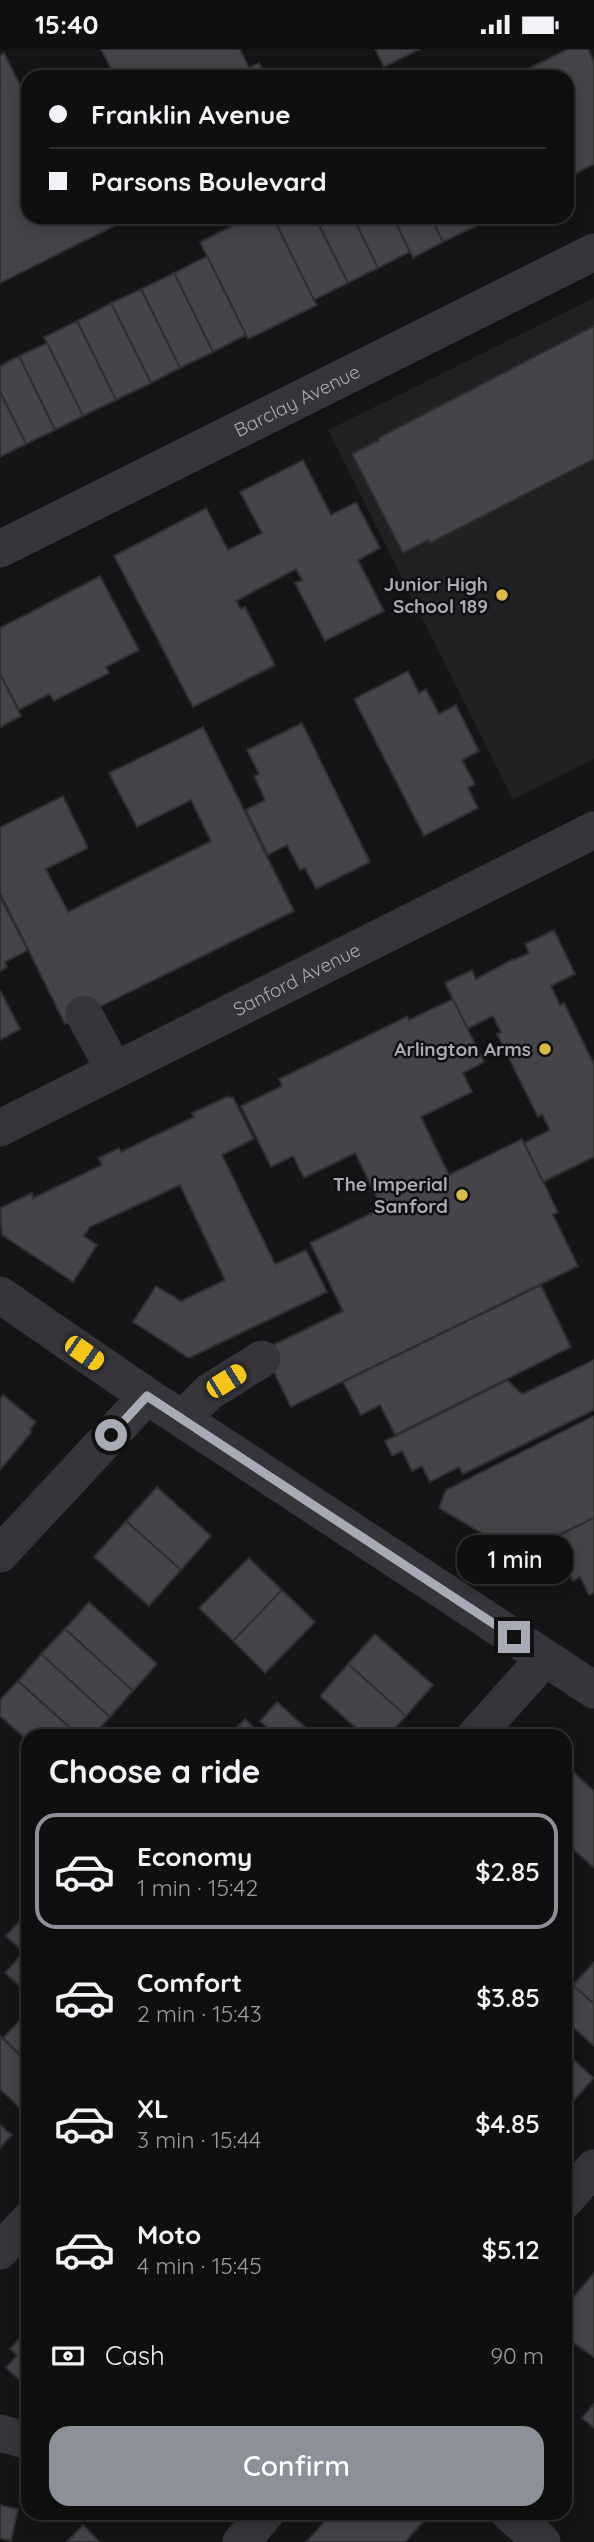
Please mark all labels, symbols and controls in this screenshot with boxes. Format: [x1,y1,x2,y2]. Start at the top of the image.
text: 15:40 [35,8,98,41]
text: Franklin Avenue [91,98,291,131]
text: Parsons Boulevard [91,165,327,198]
street label: Barclay Avenue [230,359,364,442]
place label: Junior High School 189 [384,572,488,618]
marker: Junior High School 189 [494,587,510,603]
street label: Sanford Avenue [229,937,364,1021]
place label: Arlington Arms [394,1037,531,1061]
marker: Arlington Arms [537,1041,553,1057]
place label: The Imperial Sanford [333,1172,448,1218]
marker: The Imperial Sanford [454,1187,470,1203]
car [61,1332,108,1374]
car [203,1361,250,1401]
route start [95,1419,127,1451]
callout: 1 min [456,1535,572,1585]
text: 1 min [487,1545,543,1574]
route end [498,1621,530,1653]
text: Choose a ride [49,1751,261,1791]
icon: car [53,1840,116,1903]
text: Economy [137,1840,252,1873]
text: $2.85 [475,1855,540,1888]
text: 1 min · 15:42 [137,1873,258,1902]
icon: car [53,1966,116,2029]
text: Comfort [137,1966,242,1999]
text: $3.85 [476,1981,540,2014]
text: 2 min · 15:43 [137,1999,262,2028]
icon: car [53,2092,116,2155]
text: XL [137,2092,169,2125]
text: $4.85 [475,2107,540,2140]
text: 3 min · 15:44 [137,2125,261,2154]
icon: car [53,2218,116,2281]
text: Moto [137,2218,201,2251]
text: $5.12 [482,2233,540,2266]
text: 4 min · 15:45 [137,2251,262,2280]
icon: cash [49,2337,87,2375]
text: Cash [105,2339,165,2372]
text: 90 m [490,2341,544,2370]
button: Confirm [49,2426,544,2506]

